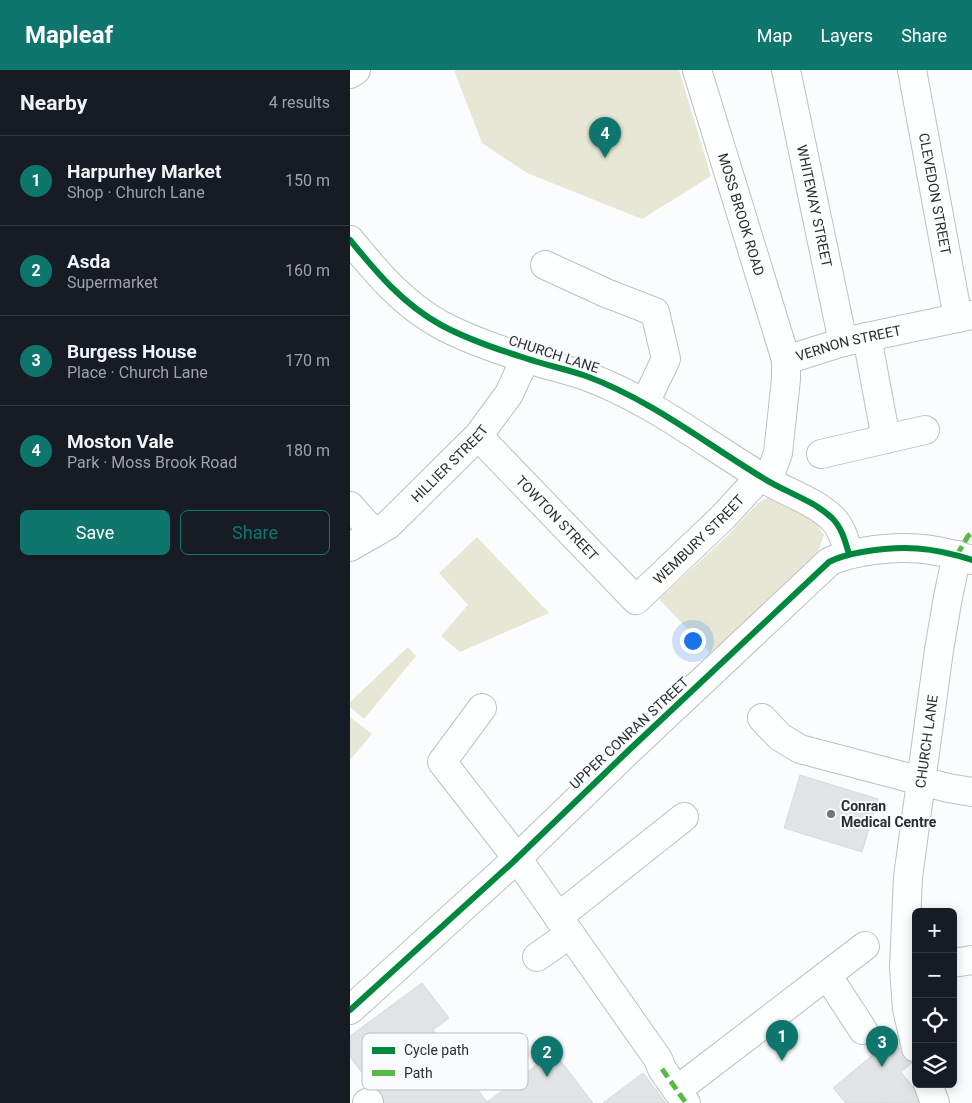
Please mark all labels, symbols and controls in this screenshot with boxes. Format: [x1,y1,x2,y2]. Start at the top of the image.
text: Mapleaf [25,21,113,49]
text: Map [757,25,792,46]
text: Layers [820,25,873,46]
text: Share [901,25,947,46]
text: Nearby [20,91,87,115]
text: 4 results [269,93,330,112]
pin: 4 [589,117,621,158]
street label: CLEVEDON STREET [916,132,954,257]
street label: WHITEWAY STREET [794,143,835,269]
street label: MOSS BROOK ROAD [715,151,768,278]
text: Harpurhey Market [67,160,221,183]
text: 1 [31,171,41,190]
text: 150 m [285,171,330,190]
text: Shop · Church Lane [67,183,205,202]
text: Asda [67,250,110,273]
text: 2 [31,261,41,280]
text: 160 m [285,261,330,280]
text: Supermarket [67,273,158,292]
street label: VERNON STREET [794,322,903,364]
street label: CHURCH LANE [507,332,601,376]
text: Burgess House [67,340,197,363]
text: 3 [31,351,41,370]
text: 170 m [285,351,330,370]
text: Place · Church Lane [67,363,208,382]
street label: HILLIER STREET [408,421,492,506]
text: Moston Vale [67,430,174,453]
text: 4 [31,441,41,460]
text: 180 m [285,441,330,460]
text: Park · Moss Brook Road [67,453,237,472]
street label: TOWTON STREET [513,472,602,564]
street label: WEMBURY STREET [650,491,748,587]
button: Save [20,510,170,555]
button: Share [180,510,330,555]
your location [680,628,706,654]
street label: UPPER CONRAN STREET [566,673,692,792]
street label: CHURCH LANE [912,694,941,789]
place label: Conran Medical Centre [841,798,937,830]
marker: Conran Medical Centre [825,808,837,820]
map controls [912,908,957,1088]
button: + [912,908,957,953]
button: − [912,953,957,998]
button: locate [912,998,957,1043]
pin: 1 [766,1020,798,1061]
pin: 3 [866,1026,898,1067]
legend [362,1033,528,1090]
pin: 2 [531,1036,563,1077]
text: Cycle path [404,1042,469,1058]
button: layers [912,1043,957,1088]
text: Path [404,1065,433,1081]

